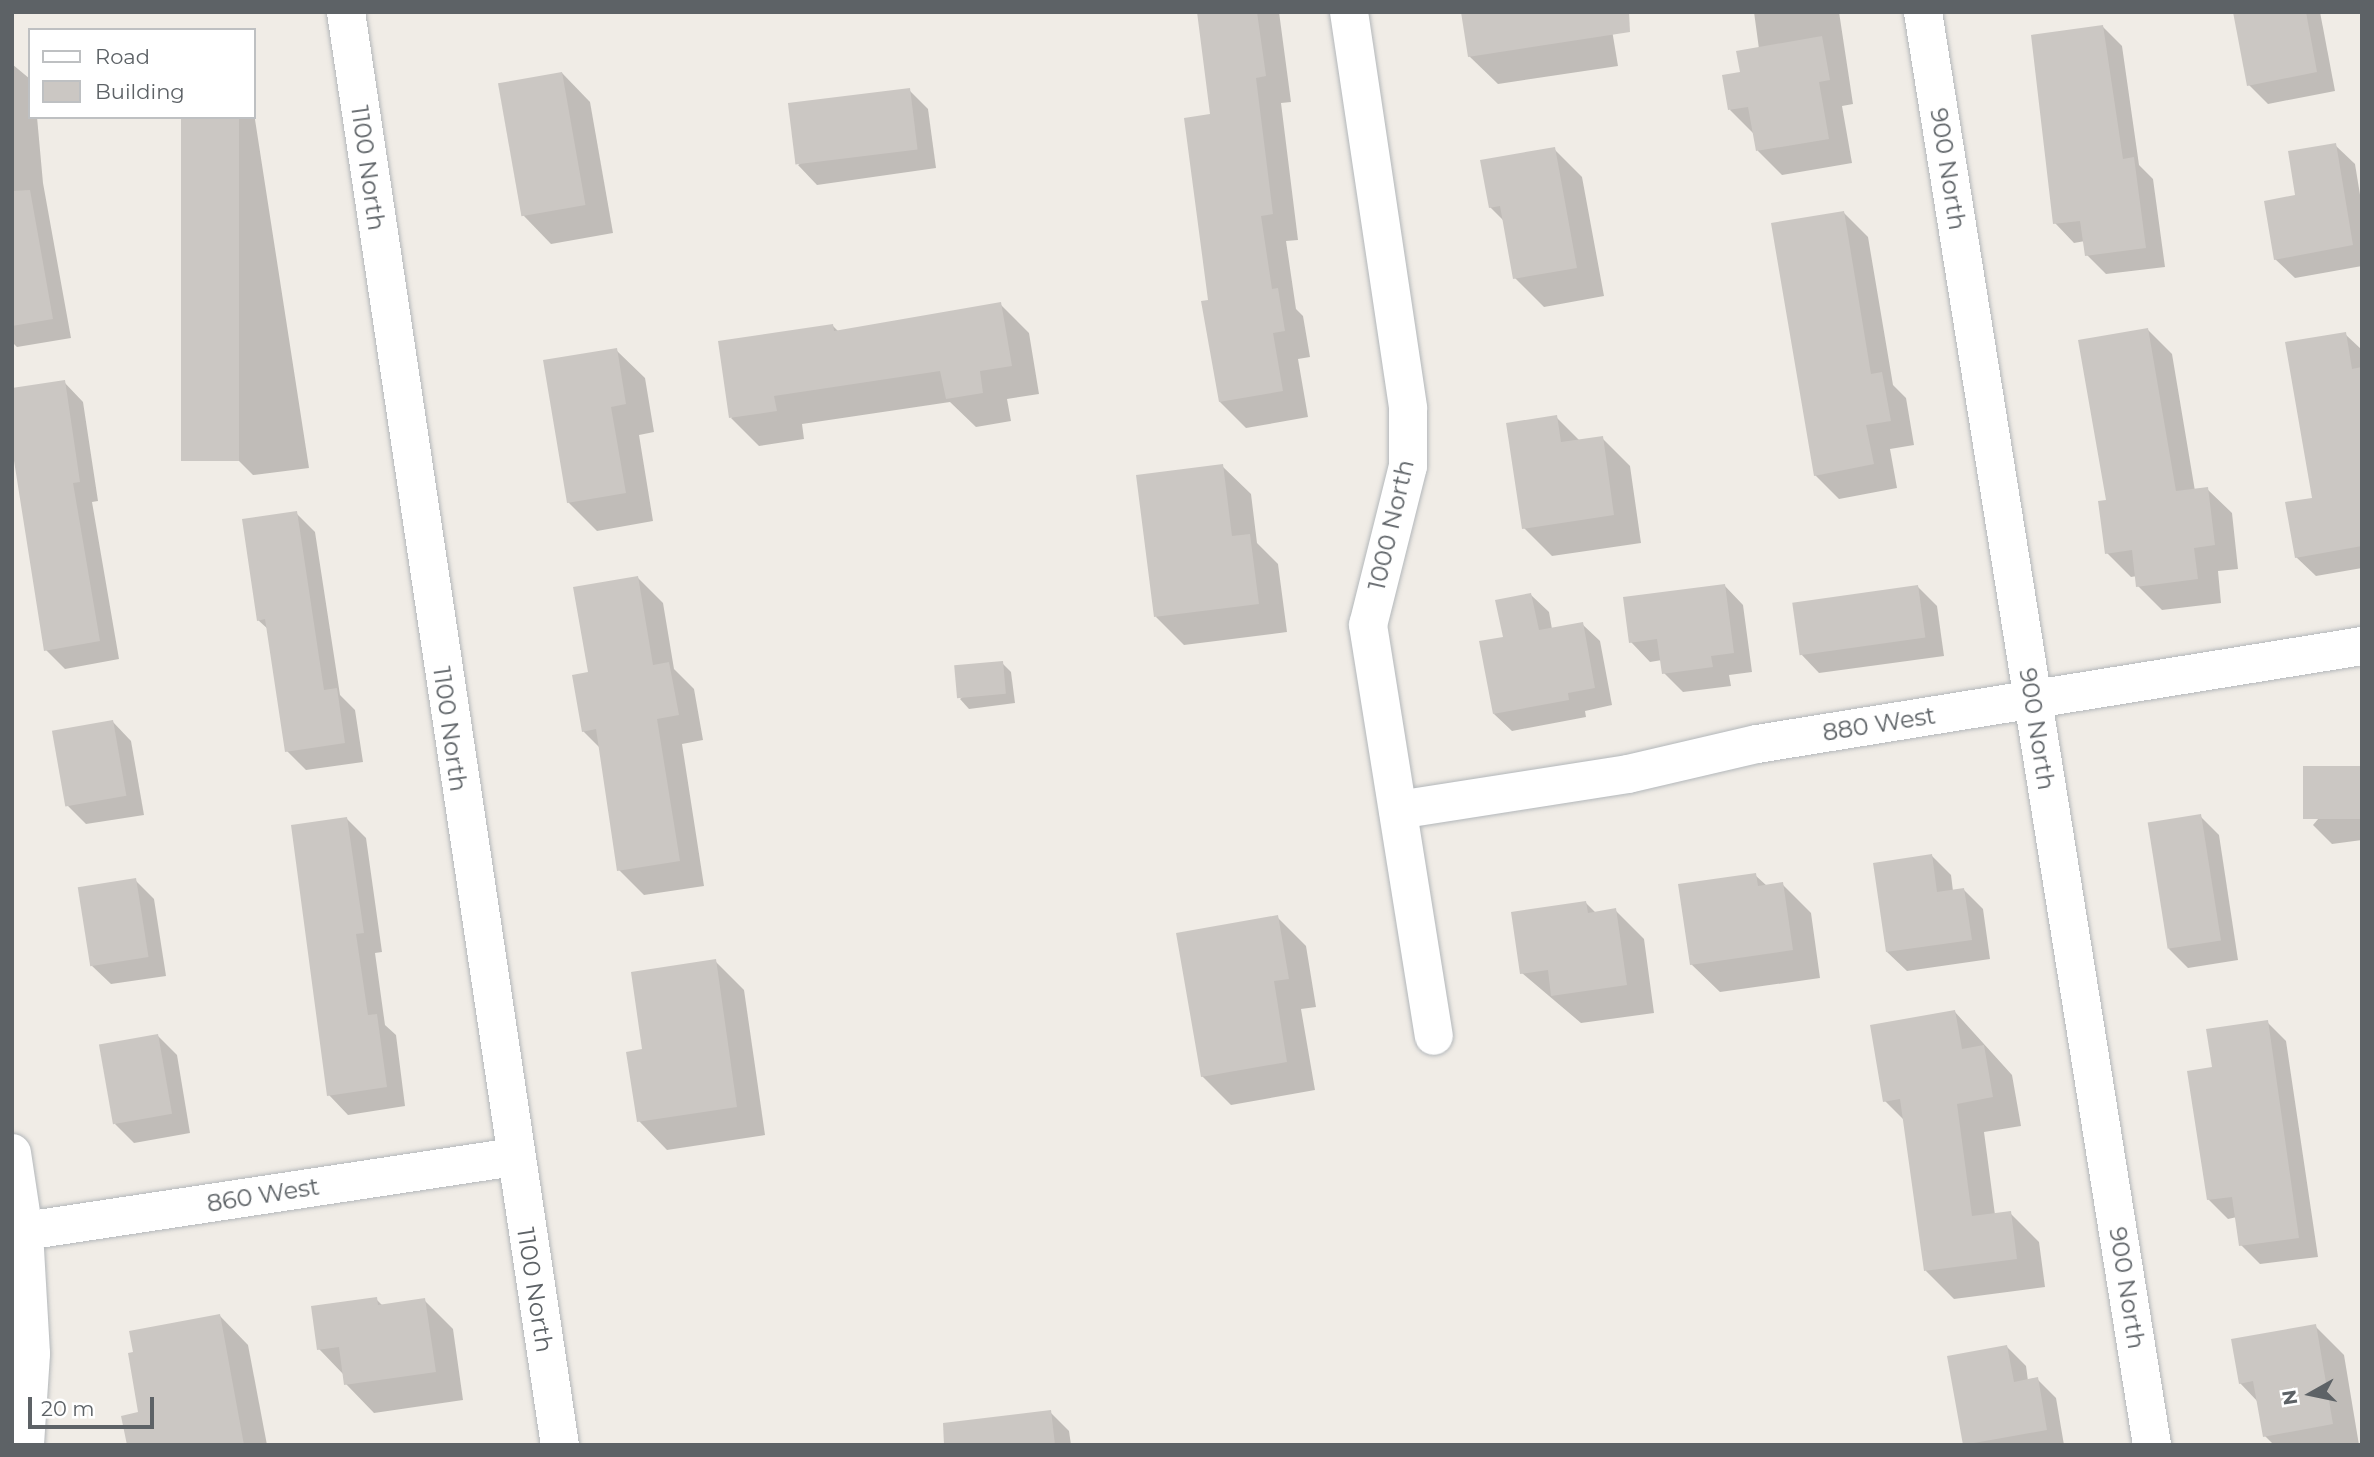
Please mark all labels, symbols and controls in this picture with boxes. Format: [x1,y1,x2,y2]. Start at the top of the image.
legend [28,28,256,119]
text: Road [95,44,150,69]
text: Building [95,79,185,104]
street label: 1100 North [345,104,391,232]
street label: 900 North [1924,106,1972,232]
street label: 1000 North [1362,457,1420,593]
street label: 1100 North [427,665,473,793]
street label: 900 North [2013,666,2061,792]
street label: 880 West [1820,701,1938,747]
street label: 860 West [205,1172,321,1218]
street label: 900 North [2103,1225,2151,1351]
street label: 1100 North [511,1226,559,1354]
north arrow [2276,1359,2346,1429]
scale bar [32,1384,158,1428]
text: N [2277,1388,2302,1407]
text: 20 m [41,1396,95,1421]

